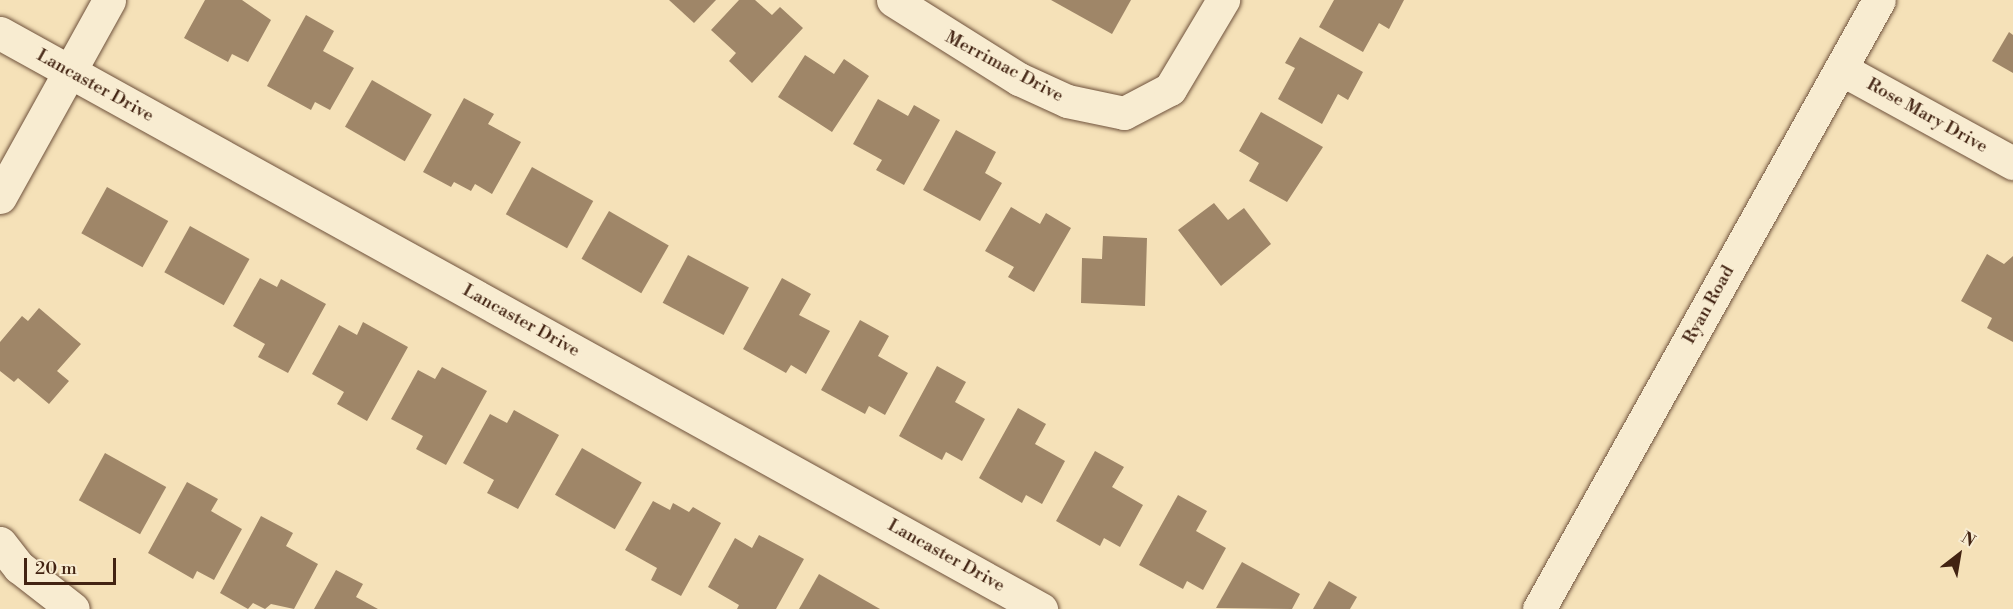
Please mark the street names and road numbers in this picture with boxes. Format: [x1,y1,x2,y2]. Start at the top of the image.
street label: Merrimac Drive [941,27,1067,107]
street label: Lancaster Drive [33,45,157,127]
street label: Rose Mary Drive [1863,74,1991,158]
street label: Ryan Road [1679,262,1739,348]
street label: Lancaster Drive [459,280,583,362]
street label: Lancaster Drive [884,515,1008,597]

